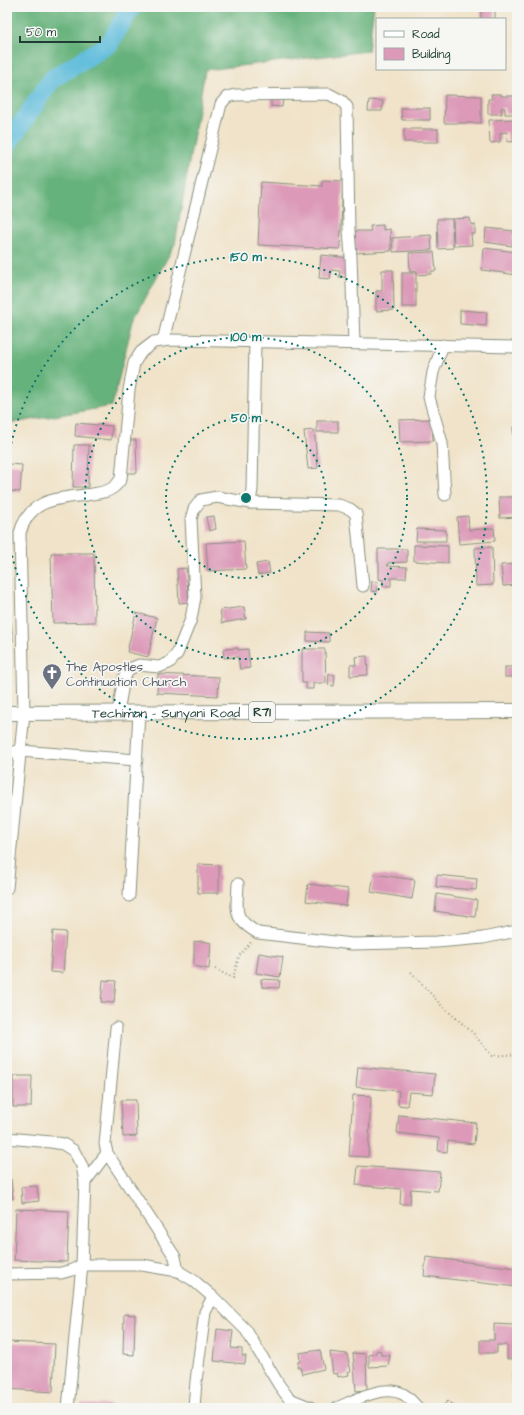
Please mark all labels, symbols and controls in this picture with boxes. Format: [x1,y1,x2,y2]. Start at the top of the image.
scale bar [20,18,100,44]
legend [376,18,506,70]
text: 50 m [26,24,57,41]
text: Road [412,26,440,43]
text: Building [412,46,450,64]
text: 150 m [230,249,263,266]
text: 100 m [231,329,262,346]
text: 50 m [231,410,262,427]
centre of rings [239,491,253,505]
place label: The Apostles Continuation Church [66,658,187,691]
church icon: The Apostles Continuation Church [41,662,63,690]
road number: R71 [249,702,275,722]
street label: Techiman - Sunyani Road [92,704,241,723]

